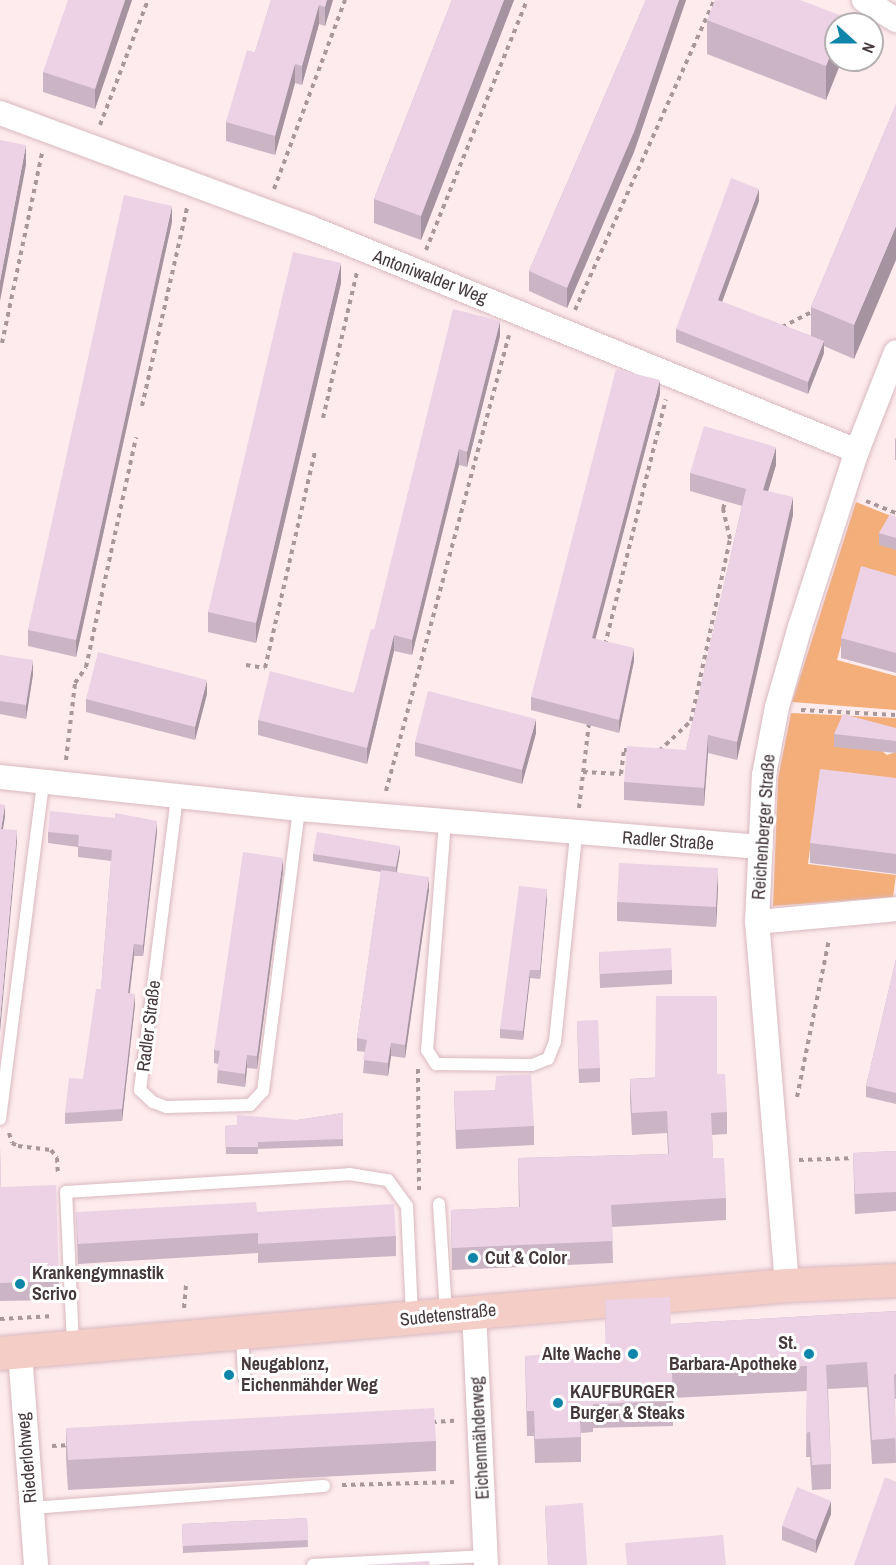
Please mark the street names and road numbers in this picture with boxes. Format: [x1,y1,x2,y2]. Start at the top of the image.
street label: Antoniwalder Weg [370,245,490,309]
street label: Reichenberger Straße [748,753,780,901]
street label: Radler Straße [621,827,715,855]
street label: Radler Straße [133,979,165,1073]
street label: Sudetenstraße [399,1299,497,1331]
street label: Eichenmähderweg [466,1376,494,1500]
street label: Riederlohweg [12,1412,42,1504]

